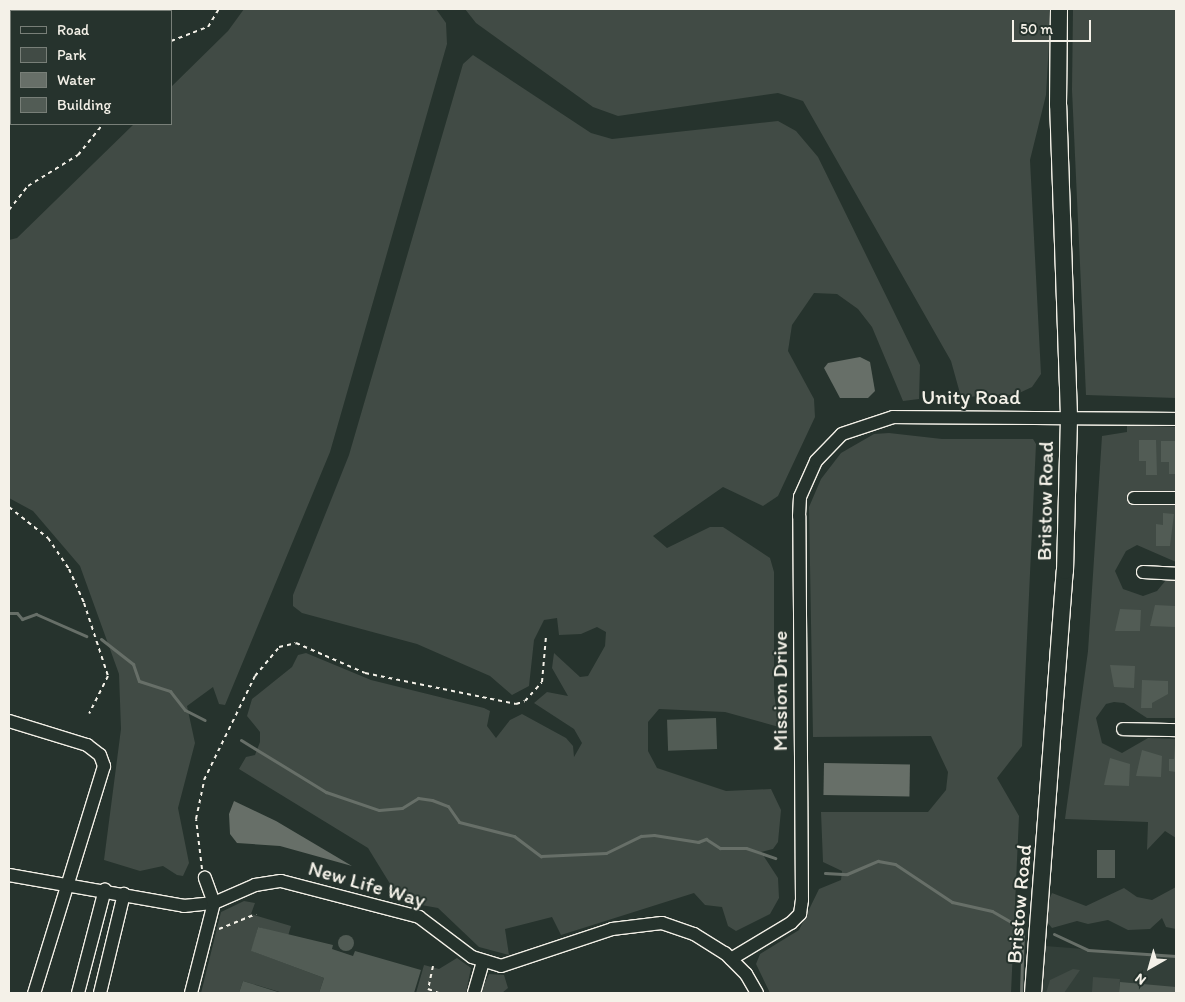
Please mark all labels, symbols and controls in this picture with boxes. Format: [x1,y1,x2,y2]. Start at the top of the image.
legend [10,10,172,125]
scale bar [1015,10,1094,42]
text: 50 m [1020,20,1053,38]
text: Road [57,21,89,39]
text: Park [57,46,87,64]
text: Water [57,71,95,89]
text: Building [57,96,111,114]
street label: Unity Road [922,384,1020,410]
street label: Bristow Road [1031,441,1059,561]
street label: Mission Drive [767,631,793,751]
street label: Bristow Road [1001,843,1037,965]
street label: New Life Way [306,855,428,913]
north arrow [1125,942,1175,992]
text: N [1132,970,1149,989]

